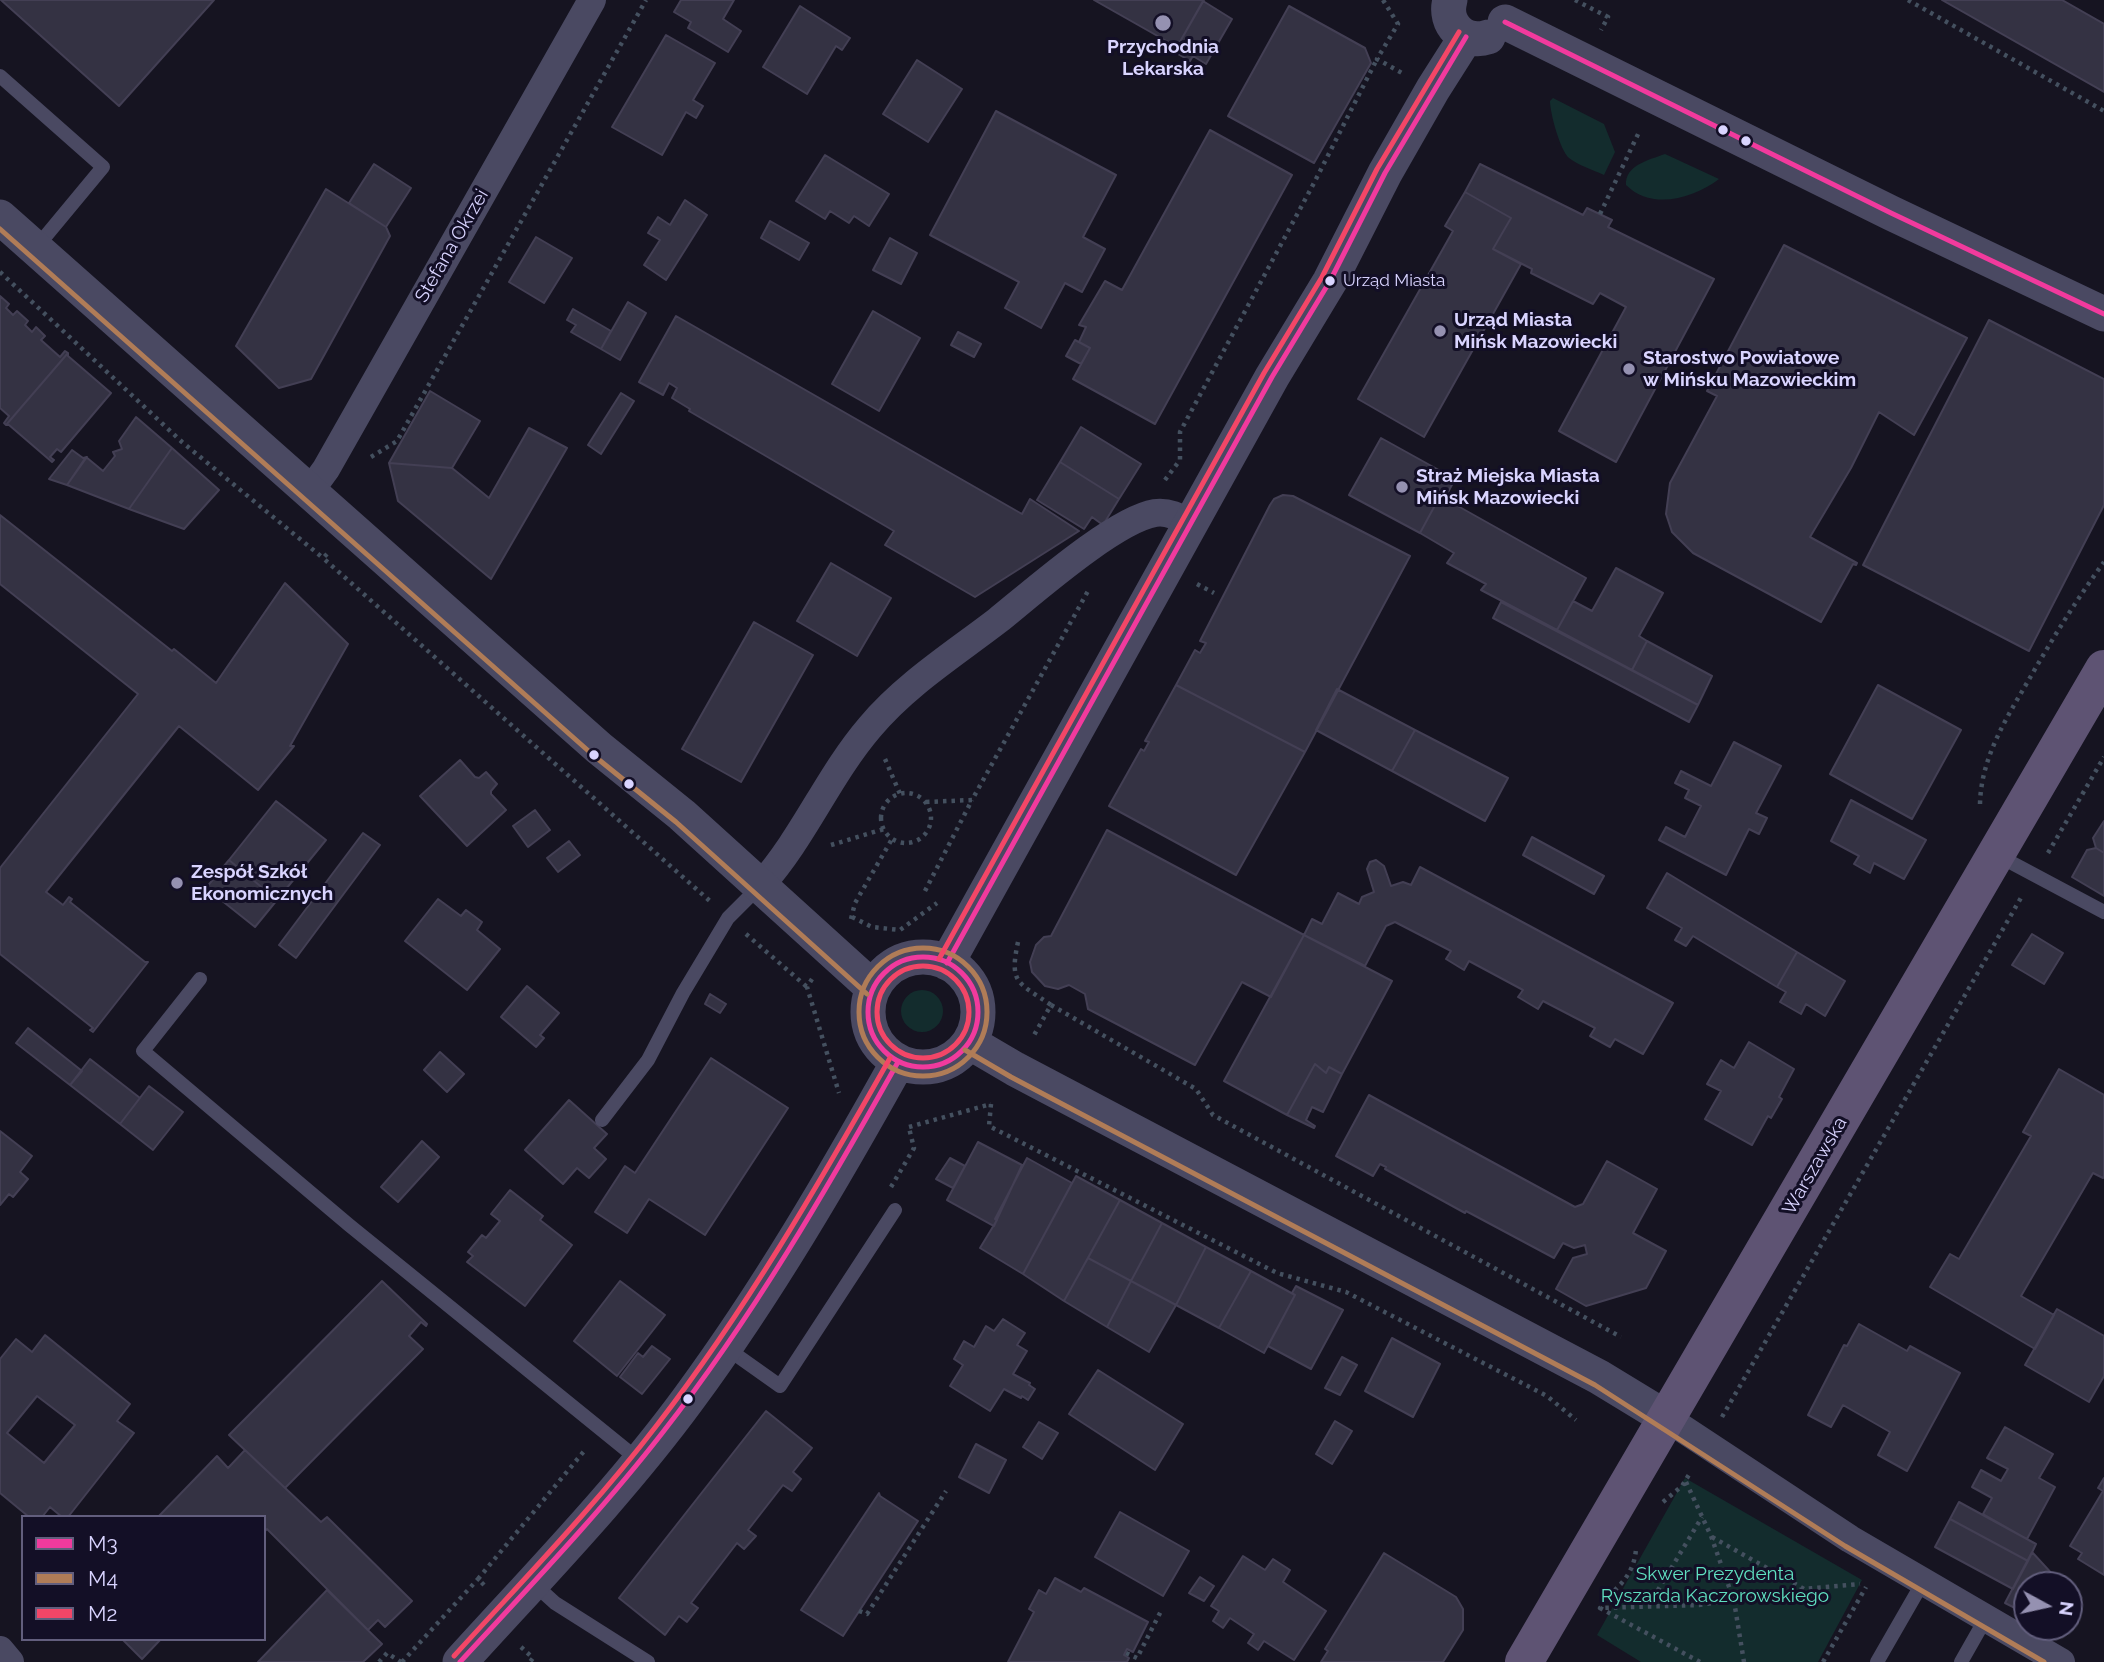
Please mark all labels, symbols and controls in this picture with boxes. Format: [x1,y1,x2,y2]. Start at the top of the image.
marker: Przychodnia Lekarska [1153,13,1173,33]
place label: Przychodnia Lekarska [1107,36,1219,80]
unlabelled marker [1716,123,1730,137]
unlabelled marker [1739,134,1753,148]
street label: Stefana Okrzei [410,185,494,307]
place label: Urząd Miasta [1343,271,1445,291]
marker: Urząd Miasta [1323,274,1337,288]
place label: Urząd Miasta Mińsk Mazowiecki [1454,309,1617,353]
marker: Urząd Miasta Mińsk Mazowiecki [1432,323,1448,339]
place label: Starostwo Powiatowe w Mińsku Mazowieckim [1643,347,1856,391]
marker: Starostwo Powiatowe w Mińsku Mazowieckim [1621,361,1637,377]
place label: Straż Miejska Miasta Mińsk Mazowiecki [1416,465,1600,509]
marker: Straż Miejska Miasta Mińsk Mazowiecki [1394,479,1410,495]
unlabelled marker [587,748,601,762]
unlabelled marker [622,777,636,791]
place label: Zespół Szkół Ekonomicznych [191,861,333,905]
marker: Zespół Szkół Ekonomicznych [169,875,185,891]
street label: Warszawska [1778,1113,1852,1219]
unlabelled marker [681,1392,695,1406]
legend [21,1515,266,1641]
text: M3 [88,1531,118,1556]
park label: Skwer Prezydenta Ryszarda Kaczorowskiego [1601,1563,1829,1607]
text: M4 [88,1566,118,1591]
north arrow [2013,1571,2083,1641]
text: N [2055,1600,2079,1617]
text: M2 [88,1601,117,1626]

